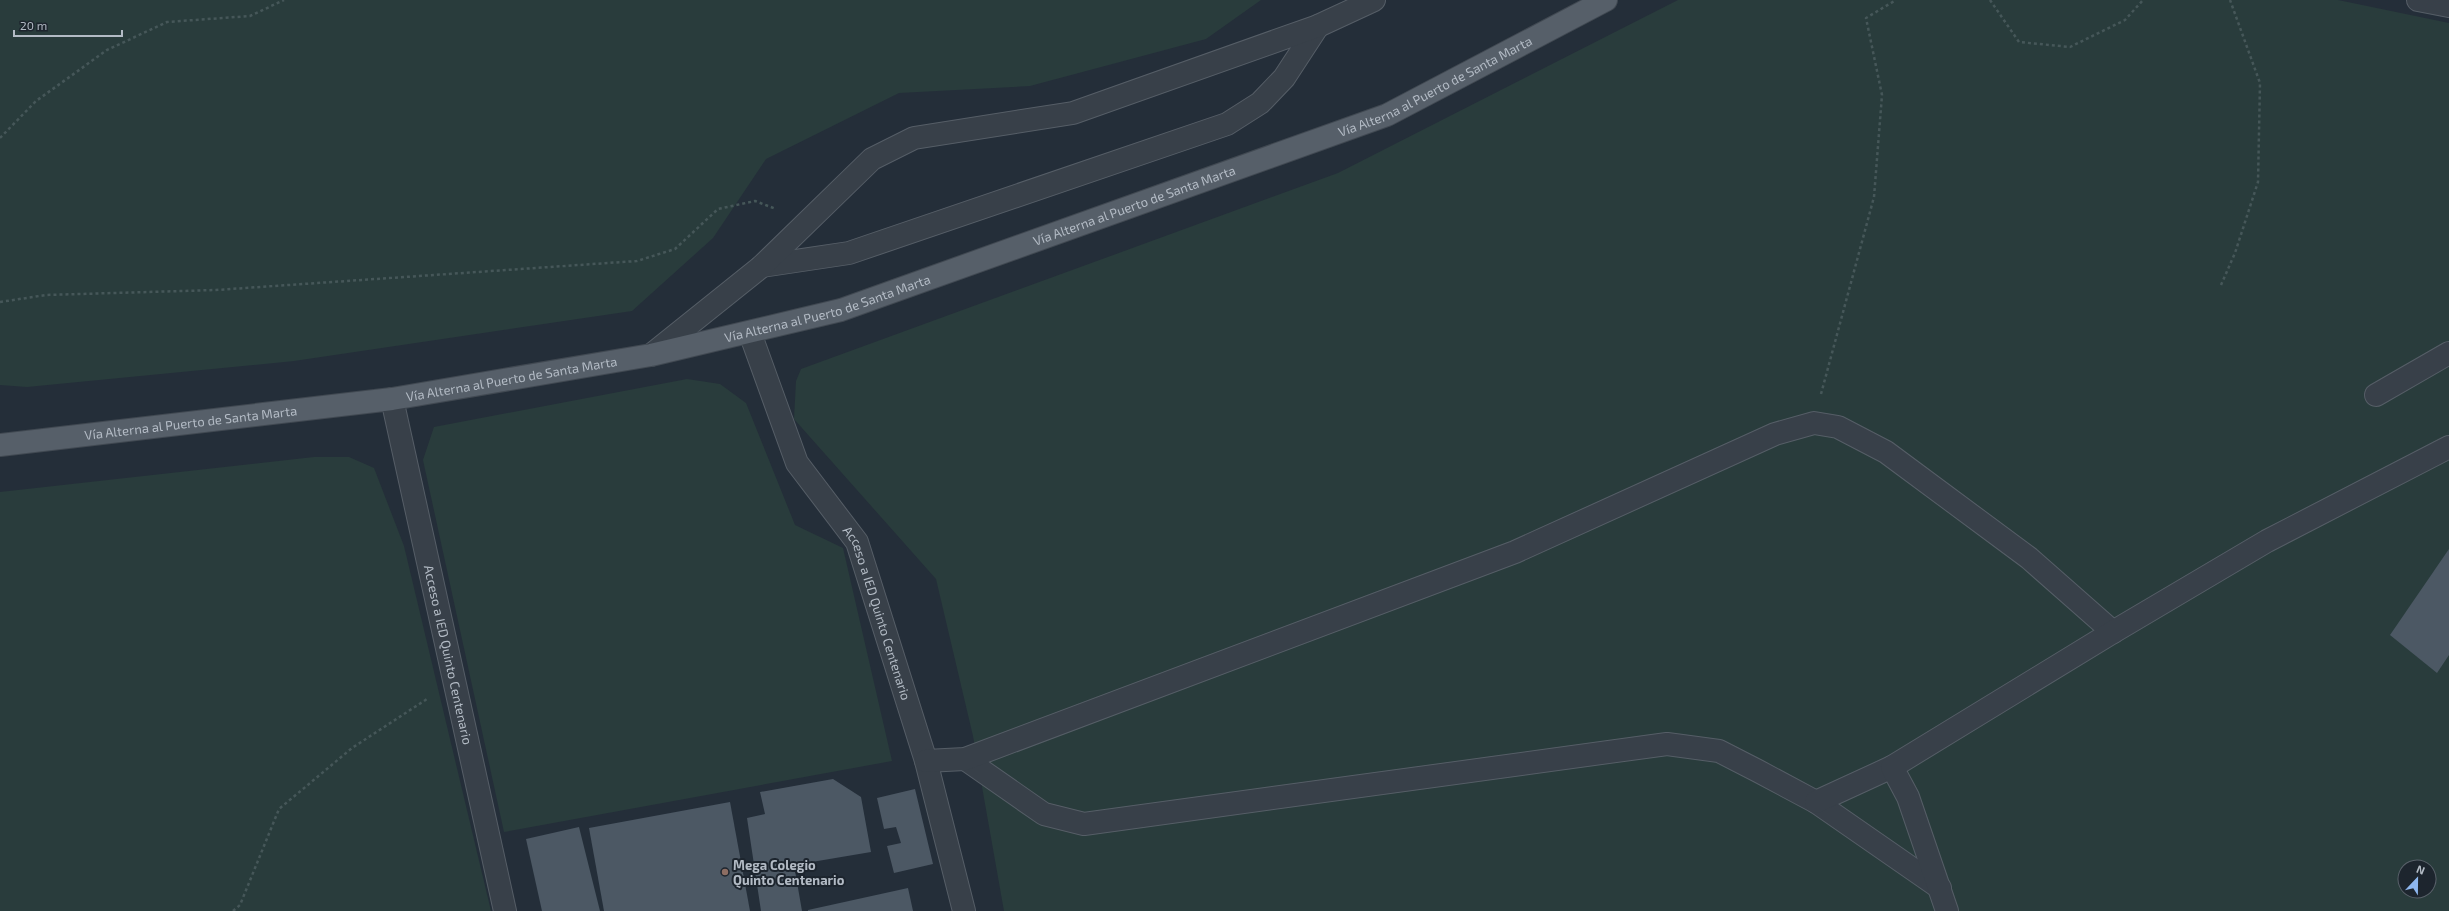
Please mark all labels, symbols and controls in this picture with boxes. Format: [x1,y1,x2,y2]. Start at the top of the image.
scale bar [14,12,122,38]
text: 20 m [20,18,47,32]
street label: Vía Alterna al Puerto de Santa Marta [1336,32,1535,140]
street label: Vía Alterna al Puerto de Santa Marta [1031,162,1238,249]
street label: Vía Alterna al Puerto de Santa Marta [723,271,932,345]
street label: Vía Alterna al Puerto de Santa Marta [405,353,618,404]
street label: Vía Alterna al Puerto de Santa Marta [84,402,298,443]
street label: Acceso a IED Quinto Centenario [840,523,914,702]
street label: Acceso a IED Quinto Centenario [421,564,476,746]
place label: Mega Colegio Quinto Centenario [733,857,845,889]
north arrow [2397,859,2437,899]
text: N [2415,862,2427,877]
marker: Mega Colegio Quinto Centenario [720,867,730,877]

